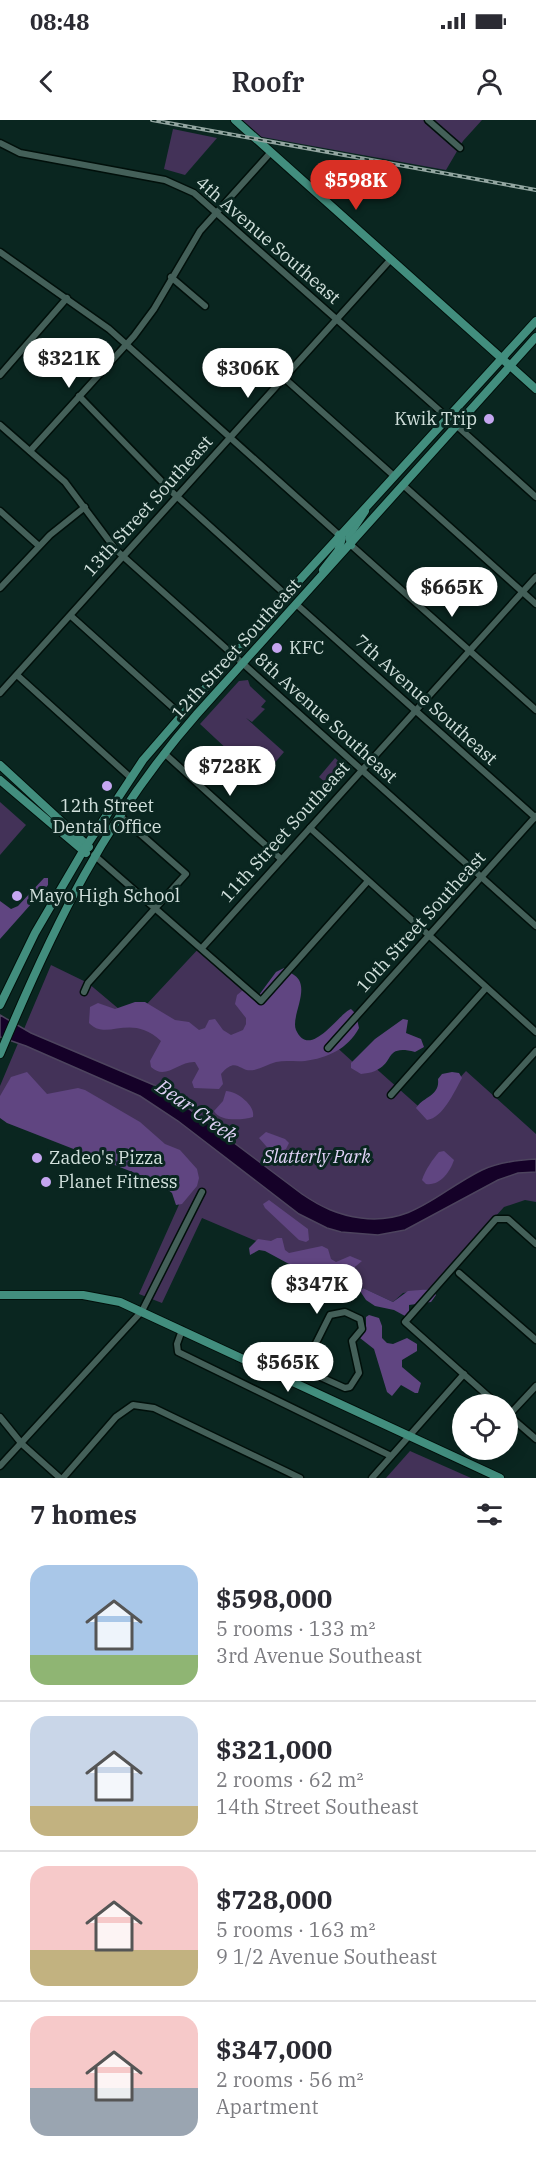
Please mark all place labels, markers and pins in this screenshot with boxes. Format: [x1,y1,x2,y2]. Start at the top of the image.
pin: $598K [314,160,398,211]
pin: $321K [27,338,111,389]
pin: $306K [206,348,290,399]
place label: Kwik Trip [394,407,477,430]
marker: Kwik Trip [482,412,496,426]
pin: $665K [410,567,494,618]
place label: KFC [289,636,324,659]
marker: KFC [270,641,284,655]
pin: $728K [188,746,272,797]
marker: 12th Street Dental Office [100,779,114,793]
place label: 12th Street Dental Office [53,794,161,838]
place label: Mayo High School [29,884,180,907]
marker: Mayo High School [10,889,24,903]
place label: Zadeo's Pizza [49,1146,163,1169]
marker: Zadeo's Pizza [30,1151,44,1165]
place label: Planet Fitness [58,1170,178,1193]
marker: Planet Fitness [39,1175,53,1189]
pin: $347K [275,1264,359,1315]
pin: $565K [246,1342,330,1393]

